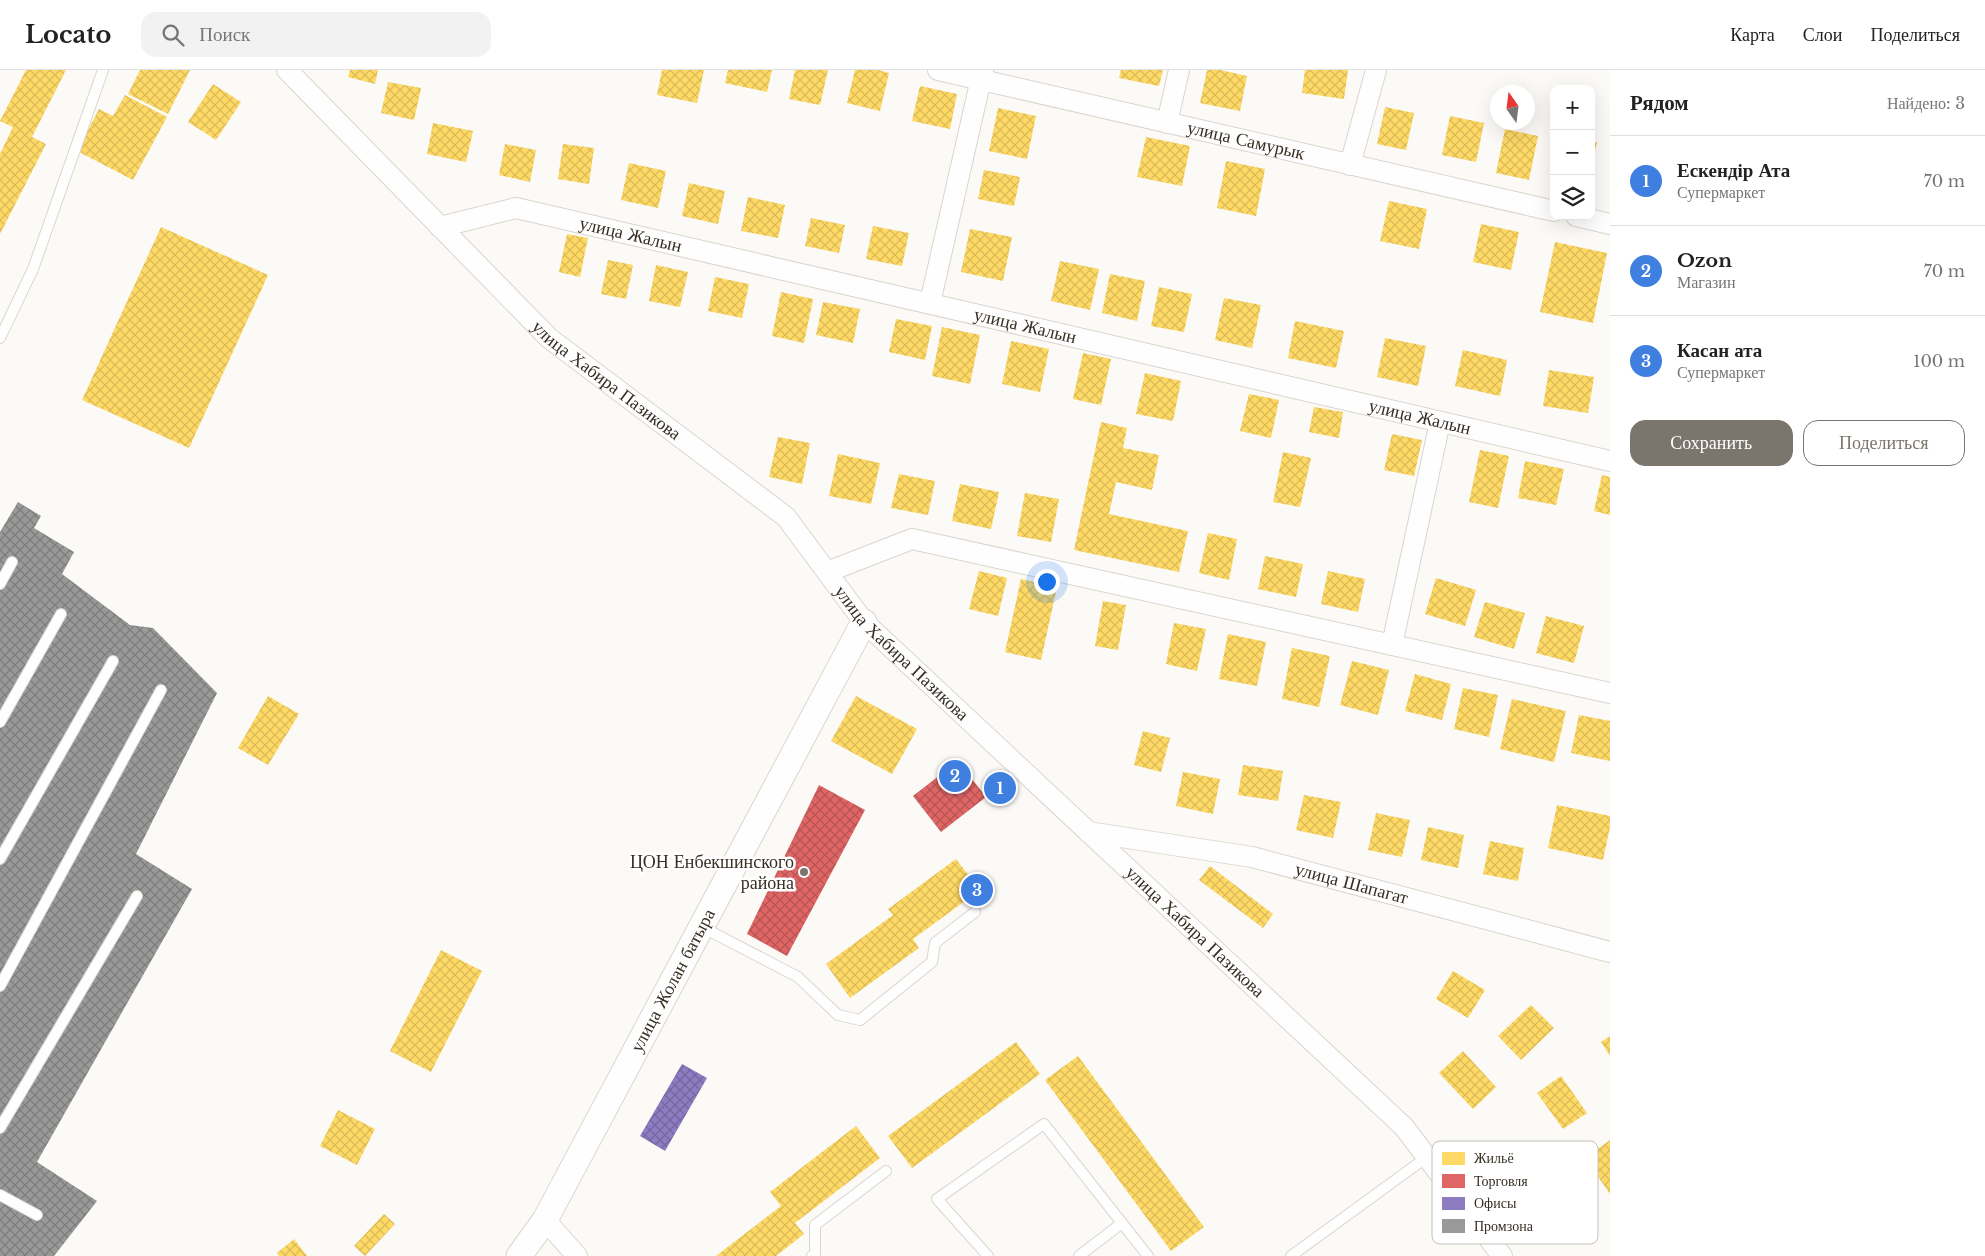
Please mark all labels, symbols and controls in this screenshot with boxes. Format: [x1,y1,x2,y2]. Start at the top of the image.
search box [141,12,491,57]
text: Locato [25,20,111,49]
icon: search [159,21,187,49]
text: Поиск [199,23,250,46]
text: Карта [1730,24,1775,46]
text: Слои [1803,24,1842,46]
text: Поделиться [1870,24,1960,46]
north arrow [1490,85,1535,130]
map controls [1550,85,1595,220]
button: + [1550,85,1595,130]
text: Рядом [1630,90,1689,116]
text: Найдено: 3 [1887,93,1965,113]
street label: улица Самурык [1185,116,1307,165]
button: − [1550,130,1595,175]
text: Ескендір Ата [1677,159,1790,182]
text: 1 [1643,171,1649,191]
text: 70 m [1924,171,1965,191]
button: layers [1550,175,1595,220]
text: Супермаркет [1677,182,1765,202]
street label: улица Жалын [577,212,684,257]
text: Ozon [1677,249,1732,272]
text: 2 [1641,261,1651,281]
text: 70 m [1924,261,1965,281]
text: Магазин [1677,272,1735,292]
street label: улица Жалын [972,303,1079,348]
street label: улица Хабира Пазикова [527,316,685,445]
text: Касан ата [1677,339,1762,362]
text: 3 [1641,351,1651,371]
text: 100 m [1913,351,1965,371]
text: Супермаркет [1677,362,1765,382]
street label: улица Жалын [1367,395,1473,440]
button: Сохранить [1630,420,1793,466]
button: Поделиться [1803,420,1965,466]
your location [1034,569,1060,595]
street label: улица Хабира Пазикова [830,581,974,725]
pin: 2 [939,757,971,795]
pin: 1 [984,769,1016,807]
place label: ЦОН Енбекшинского района [630,851,794,894]
street label: улица Шапагат [1293,858,1411,909]
street label: улица Хабира Пазикова [1121,861,1269,1002]
marker: ЦОН Енбекшинского района [798,866,810,878]
pin: 3 [961,871,993,909]
street label: улица Жолан батыра [626,905,720,1056]
legend [1432,1141,1598,1244]
text: Жильё [1474,1149,1514,1167]
text: Торговля [1474,1172,1528,1190]
text: Офисы [1474,1194,1517,1212]
text: Промзона [1474,1217,1534,1235]

